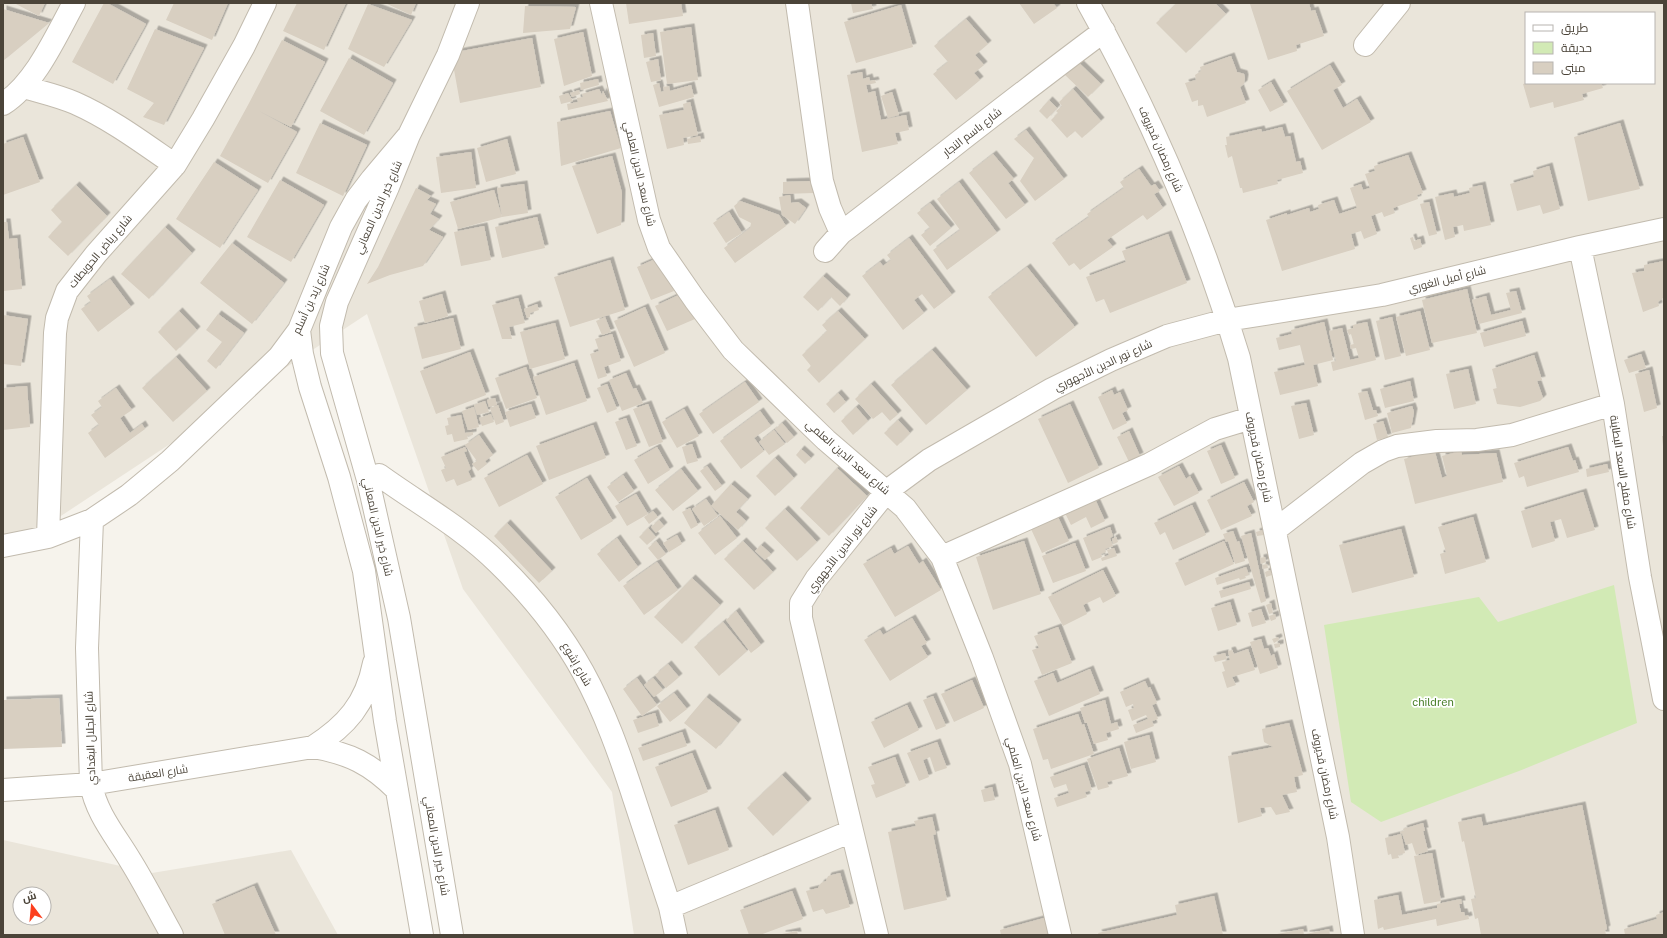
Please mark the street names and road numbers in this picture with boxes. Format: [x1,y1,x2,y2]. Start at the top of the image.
street label: شارع رمضان قديروف [1135,104,1185,195]
street label: شارع باسم النجار [939,105,1005,161]
street label: شارع سعد الدين العلمي [619,120,658,228]
street label: شارع خير الدين المعاني [352,159,407,257]
street label: شارع رياض الحويطات [66,212,136,291]
street label: شارع زيد بن أسلم [289,262,334,337]
street label: شارع أميل الغوري [1407,263,1488,297]
street label: شارع نور الدين الأجهوري [1052,337,1155,396]
street label: شارع رمضان قديروف [1242,410,1275,504]
street label: شارع مفلح السعد البطاينة [1606,414,1638,530]
street label: شارع سعد الدين العلمي [802,417,892,499]
street label: شارع خير الدين المعاني [358,477,395,578]
street label: شارع نور الدين الأجهوري [804,503,882,597]
street label: شارع إشوع [558,640,594,689]
street label: شارع الجلال البغدادي [82,691,101,785]
street label: شارع رمضان قديروف [1308,727,1341,821]
street label: شارع سعد الدين العلمي [1001,736,1044,843]
street label: شارع العقيقة [127,762,189,786]
street label: شارع خير الدين المعاني [419,795,452,897]

